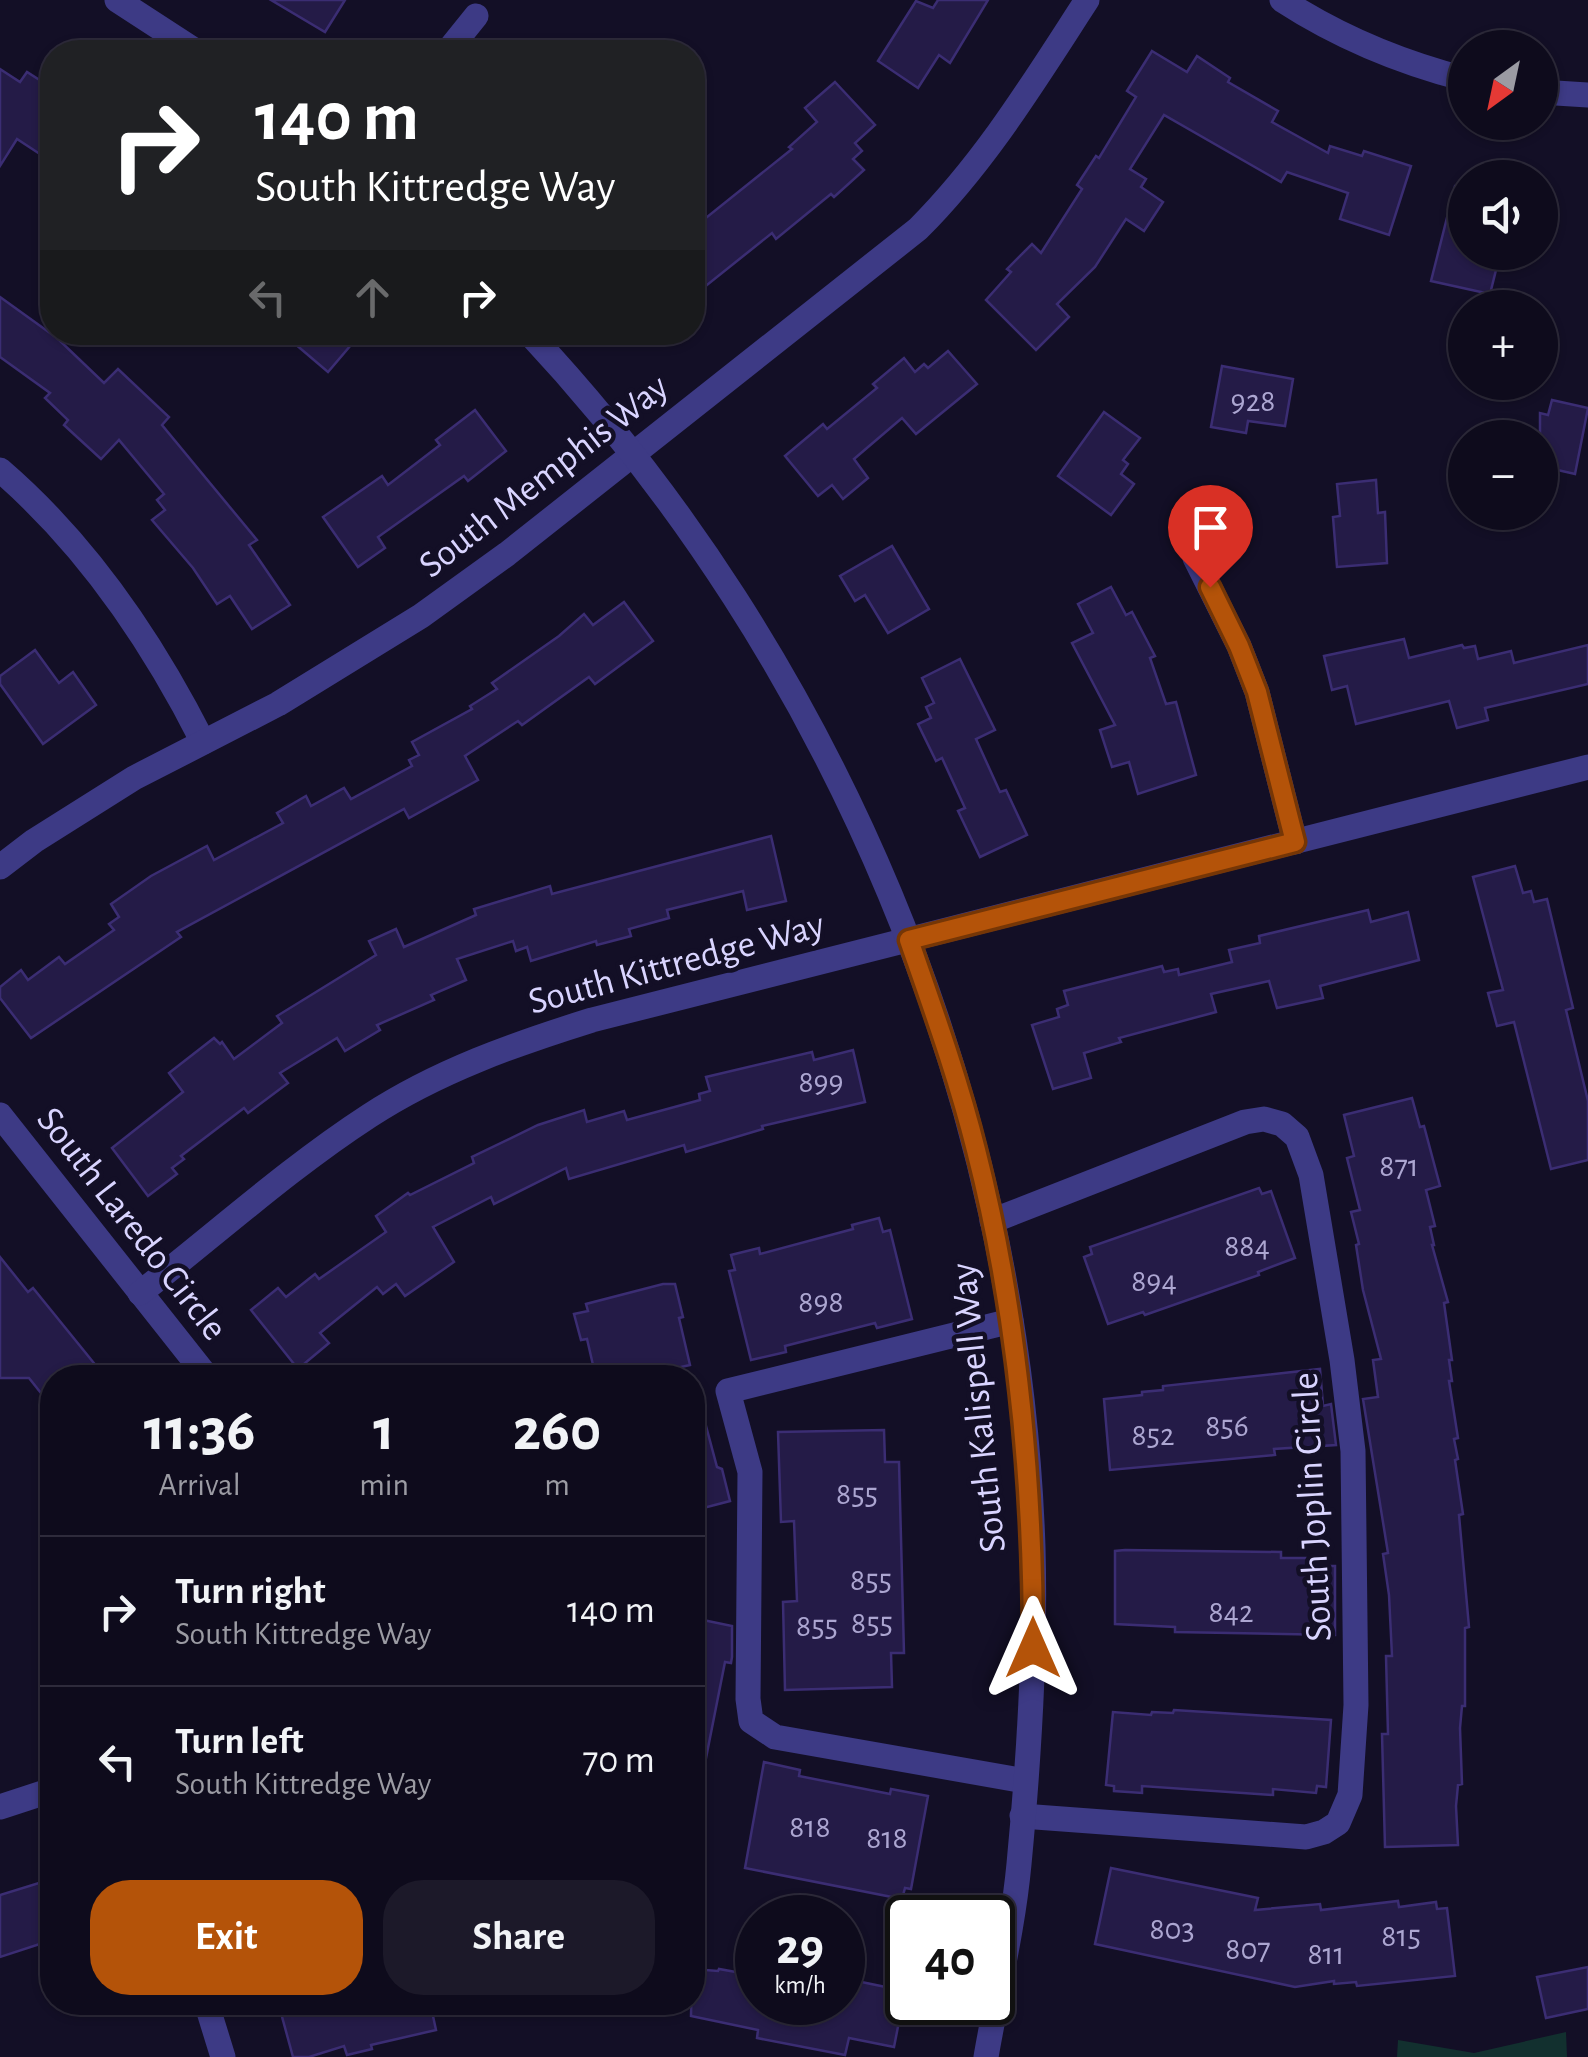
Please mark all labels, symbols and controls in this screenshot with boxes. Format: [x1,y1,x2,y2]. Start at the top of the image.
north arrow [1448,30,1558,140]
map controls [1448,30,1558,530]
icon: right [90,80,220,210]
text: 140 m [255,83,419,153]
button: sound [1448,160,1558,270]
text: South Kittredge Way [255,165,616,210]
icon: left [240,270,295,325]
icon: ahead [345,270,400,325]
icon: right [450,270,505,325]
button: + [1448,290,1558,400]
street label: South Memphis Way [413,368,676,585]
house number: 928 [1231,385,1275,417]
button: − [1448,420,1558,530]
pin [1168,485,1253,588]
icon: arrive [1183,500,1238,555]
street label: South Kittredge Way [525,906,828,1022]
house number: 899 [798,1066,844,1098]
street label: South Laredo Circle [29,1101,234,1348]
house number: 871 [1379,1150,1419,1182]
house number: 884 [1224,1230,1270,1262]
street label: South Kalispell Way [945,1261,1013,1555]
house number: 894 [1131,1265,1177,1297]
house number: 898 [798,1286,844,1318]
street label: South Joplin Circle [1287,1371,1339,1642]
text: 11:36 [144,1401,255,1461]
text: 1 [373,1401,395,1461]
text: 260 [513,1401,601,1461]
house number: 856 [1205,1410,1249,1442]
house number: 852 [1131,1419,1175,1451]
text: Arrival [158,1469,241,1501]
text: min [359,1469,409,1501]
text: m [544,1469,570,1501]
house number: 855 [836,1478,878,1510]
house number: 855 [850,1564,892,1596]
text: Turn right [175,1573,325,1611]
icon: right [90,1584,145,1639]
text: 140 m [567,1592,655,1630]
position arrow [981,1596,1085,1700]
house number: 842 [1208,1596,1254,1628]
house number: 855 [851,1607,893,1639]
house number: 855 [796,1610,838,1642]
text: South Kittredge Way [175,1618,431,1650]
text: Turn left [175,1723,303,1761]
icon: left [90,1734,145,1789]
text: 70 m [582,1742,655,1780]
text: South Kittredge Way [175,1768,431,1800]
house number: 818 [789,1811,831,1843]
house number: 818 [866,1822,908,1854]
button: Exit [90,1880,363,1995]
button: Share [383,1880,655,1995]
speed limit sign: 40 [885,1895,1015,2025]
house number: 803 [1149,1913,1195,1945]
house number: 815 [1381,1920,1421,1952]
text: 29 [776,1923,824,1973]
house number: 807 [1225,1933,1271,1965]
house number: 811 [1307,1938,1345,1970]
text: km/h [774,1973,826,1998]

